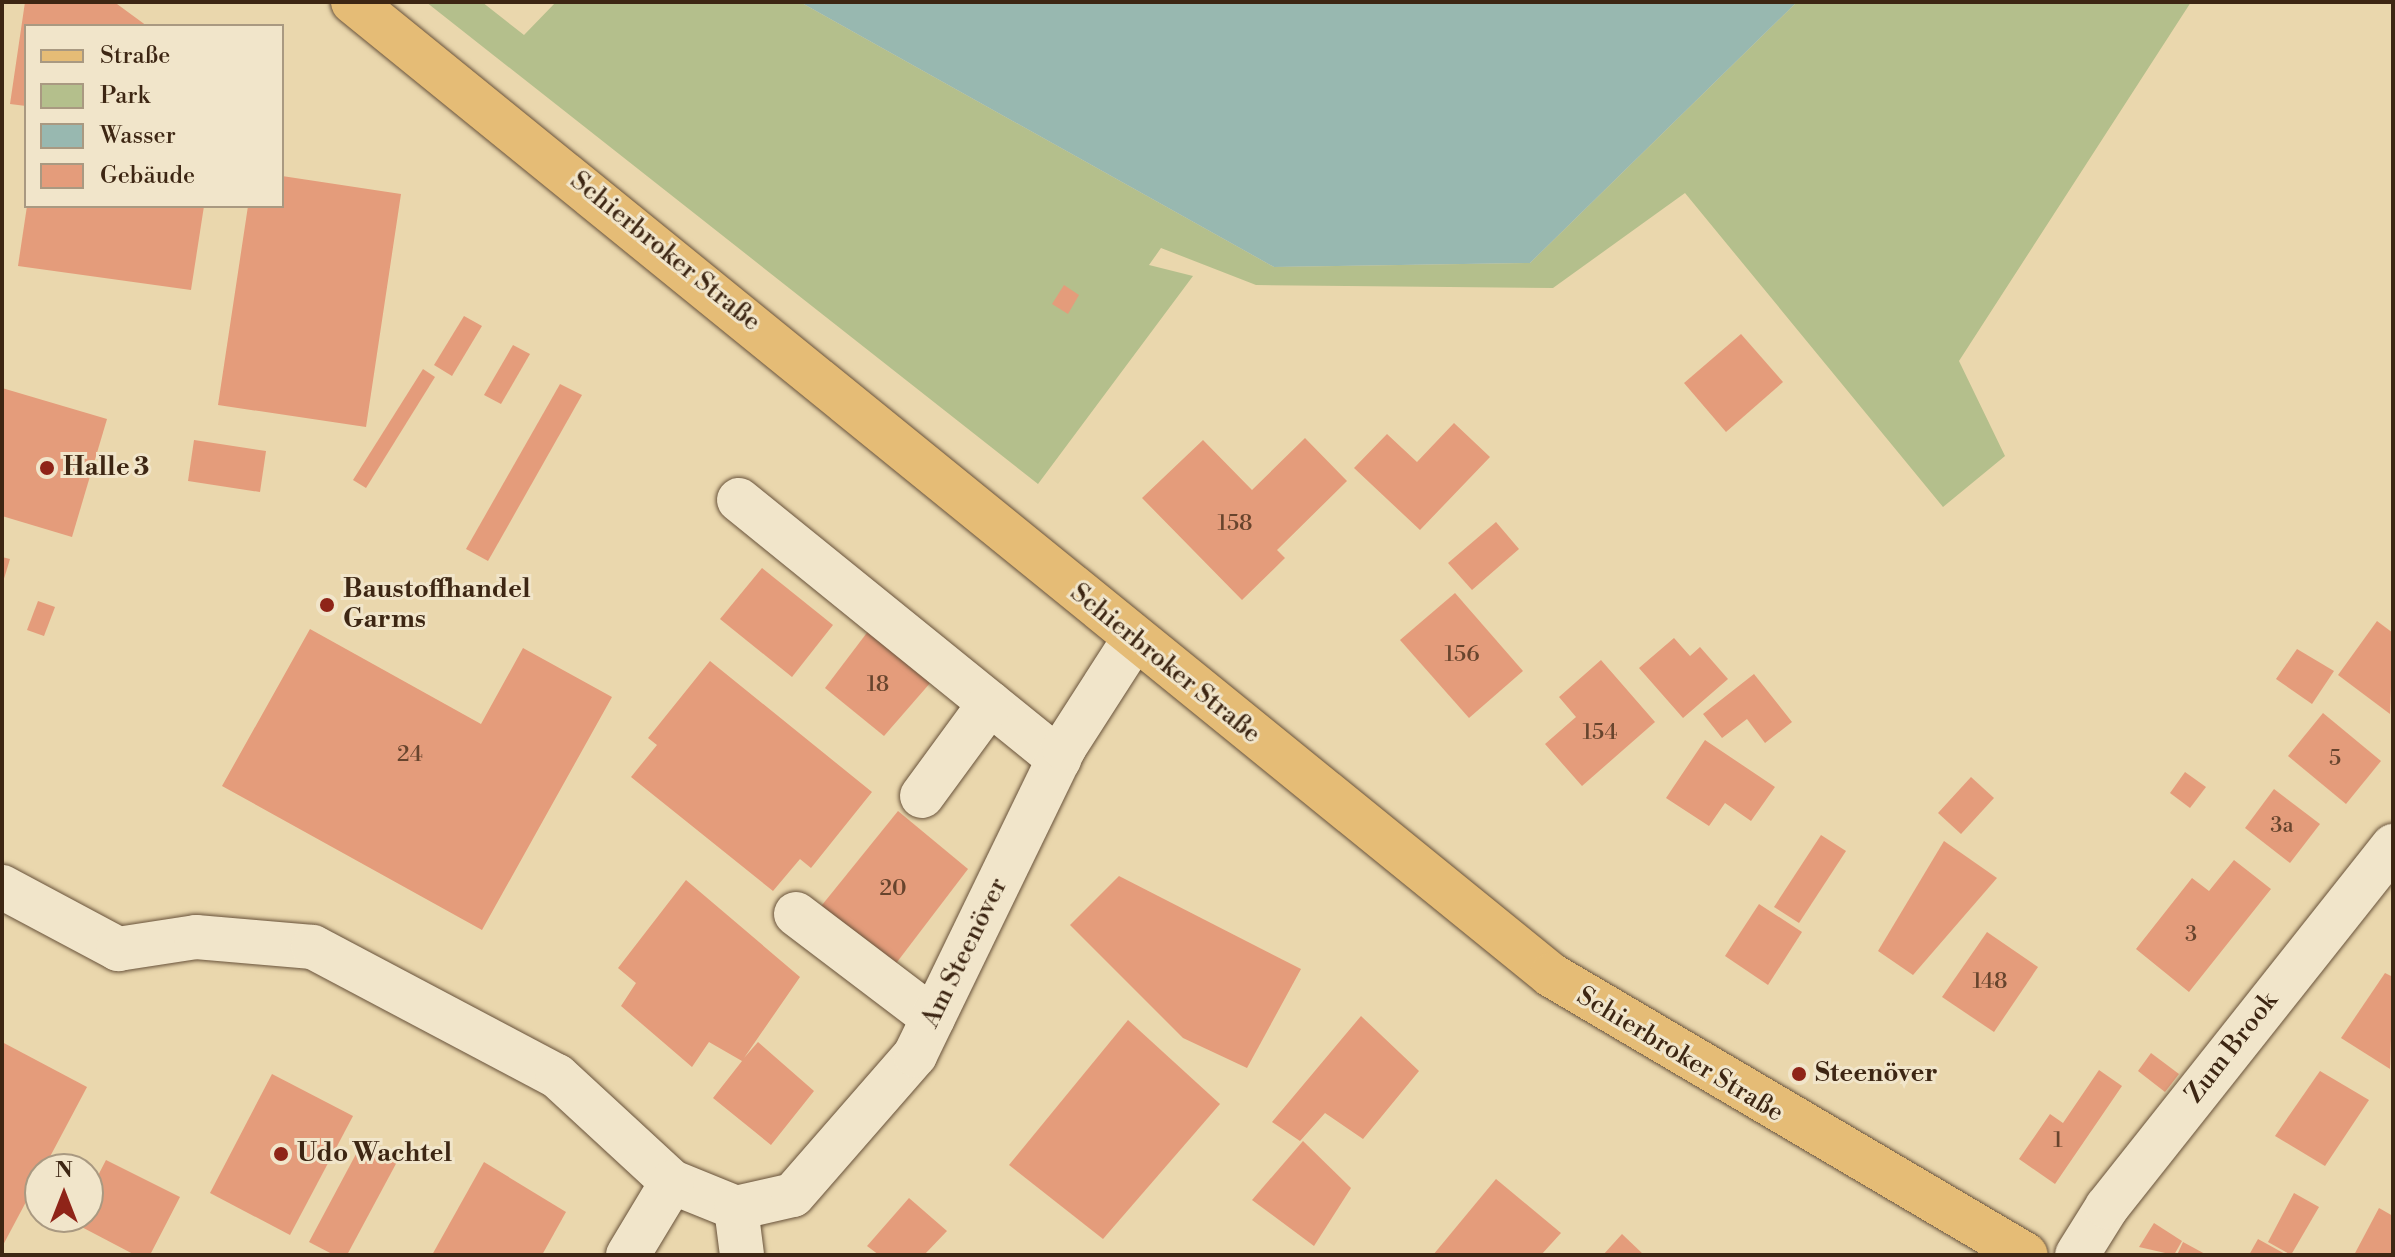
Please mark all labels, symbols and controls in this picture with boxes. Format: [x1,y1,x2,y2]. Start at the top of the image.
legend [24,24,284,208]
text: Straße [100,41,170,71]
text: Park [100,81,150,111]
text: Wasser [100,121,176,151]
text: Gebäude [100,161,195,191]
street label: Schierbroker Straße [564,166,766,338]
place label: Halle 3 [63,452,149,484]
marker: Halle 3 [38,459,56,477]
house number: 158 [1217,511,1253,537]
place label: Baustoffhandel Garms [343,574,531,636]
street label: Schierbroker Straße [1064,578,1266,750]
marker: Baustoffhandel Garms [318,596,336,614]
house number: 156 [1445,642,1479,668]
house number: 18 [867,672,889,698]
house number: 154 [1582,720,1618,746]
house number: 24 [397,742,423,768]
house number: 5 [2329,746,2341,772]
house number: 3a [2270,813,2294,839]
street label: Am Steenöver [915,873,1015,1033]
house number: 20 [879,876,907,902]
house number: 3 [2185,922,2197,948]
house number: 148 [1972,969,2008,995]
street label: Schierbroker Straße [1571,981,1789,1129]
street label: Zum Brook [2179,986,2285,1110]
place label: Steenöver [1815,1058,1938,1090]
marker: Steenöver [1790,1065,1808,1083]
house number: 1 [2053,1128,2063,1154]
place label: Udo Wachtel [297,1138,452,1170]
marker: Udo Wachtel [272,1145,290,1163]
north arrow [24,1153,104,1233]
text: N [55,1157,73,1184]

